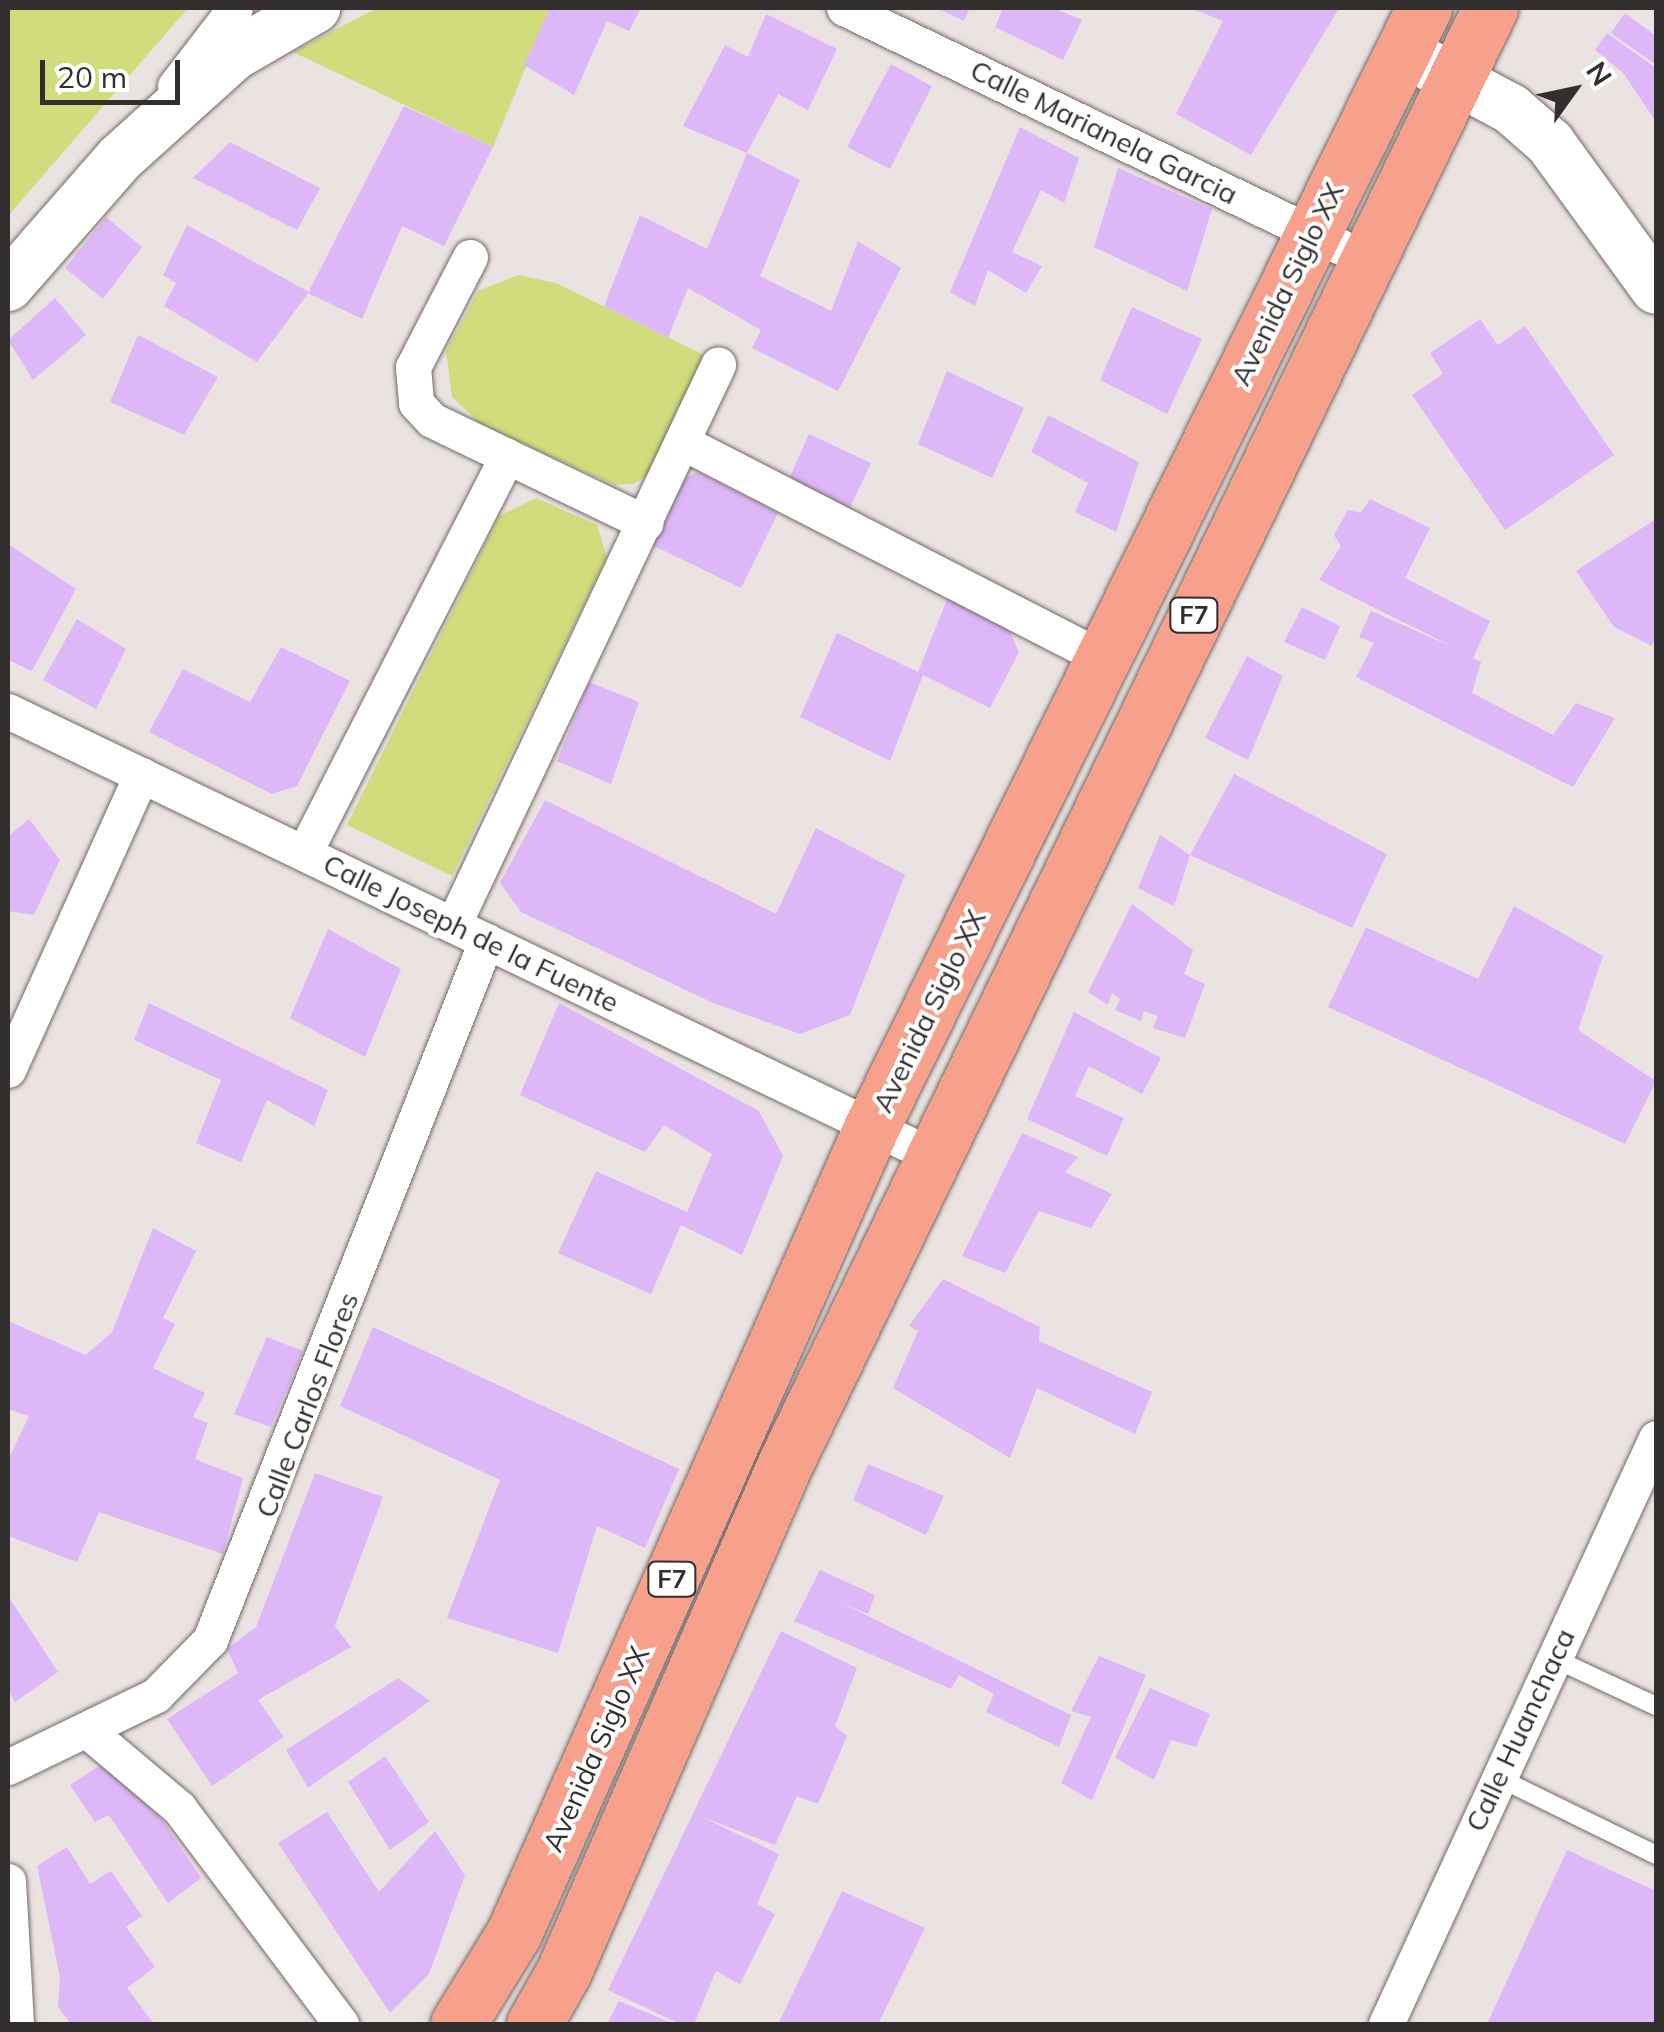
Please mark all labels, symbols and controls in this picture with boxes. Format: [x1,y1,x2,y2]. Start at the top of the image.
scale bar [45,40,185,102]
north arrow [1524,40,1624,140]
street label: Calle Marianela Garcia [965,53,1243,211]
text: N [1579,55,1620,92]
text: 20 m [57,58,127,96]
street label: Avenida Siglo XX [1223,177,1351,391]
road number: F7 [1169,595,1219,635]
street label: Calle Joseph de la Fuente [318,847,624,1019]
street label: Avenida Siglo XX [865,904,993,1118]
street label: Calle Carlos Flores [249,1288,365,1522]
road number: F7 [647,1559,697,1599]
street label: Calle Huanchaca [1458,1623,1582,1837]
street label: Avenida Siglo XX [536,1641,656,1857]

